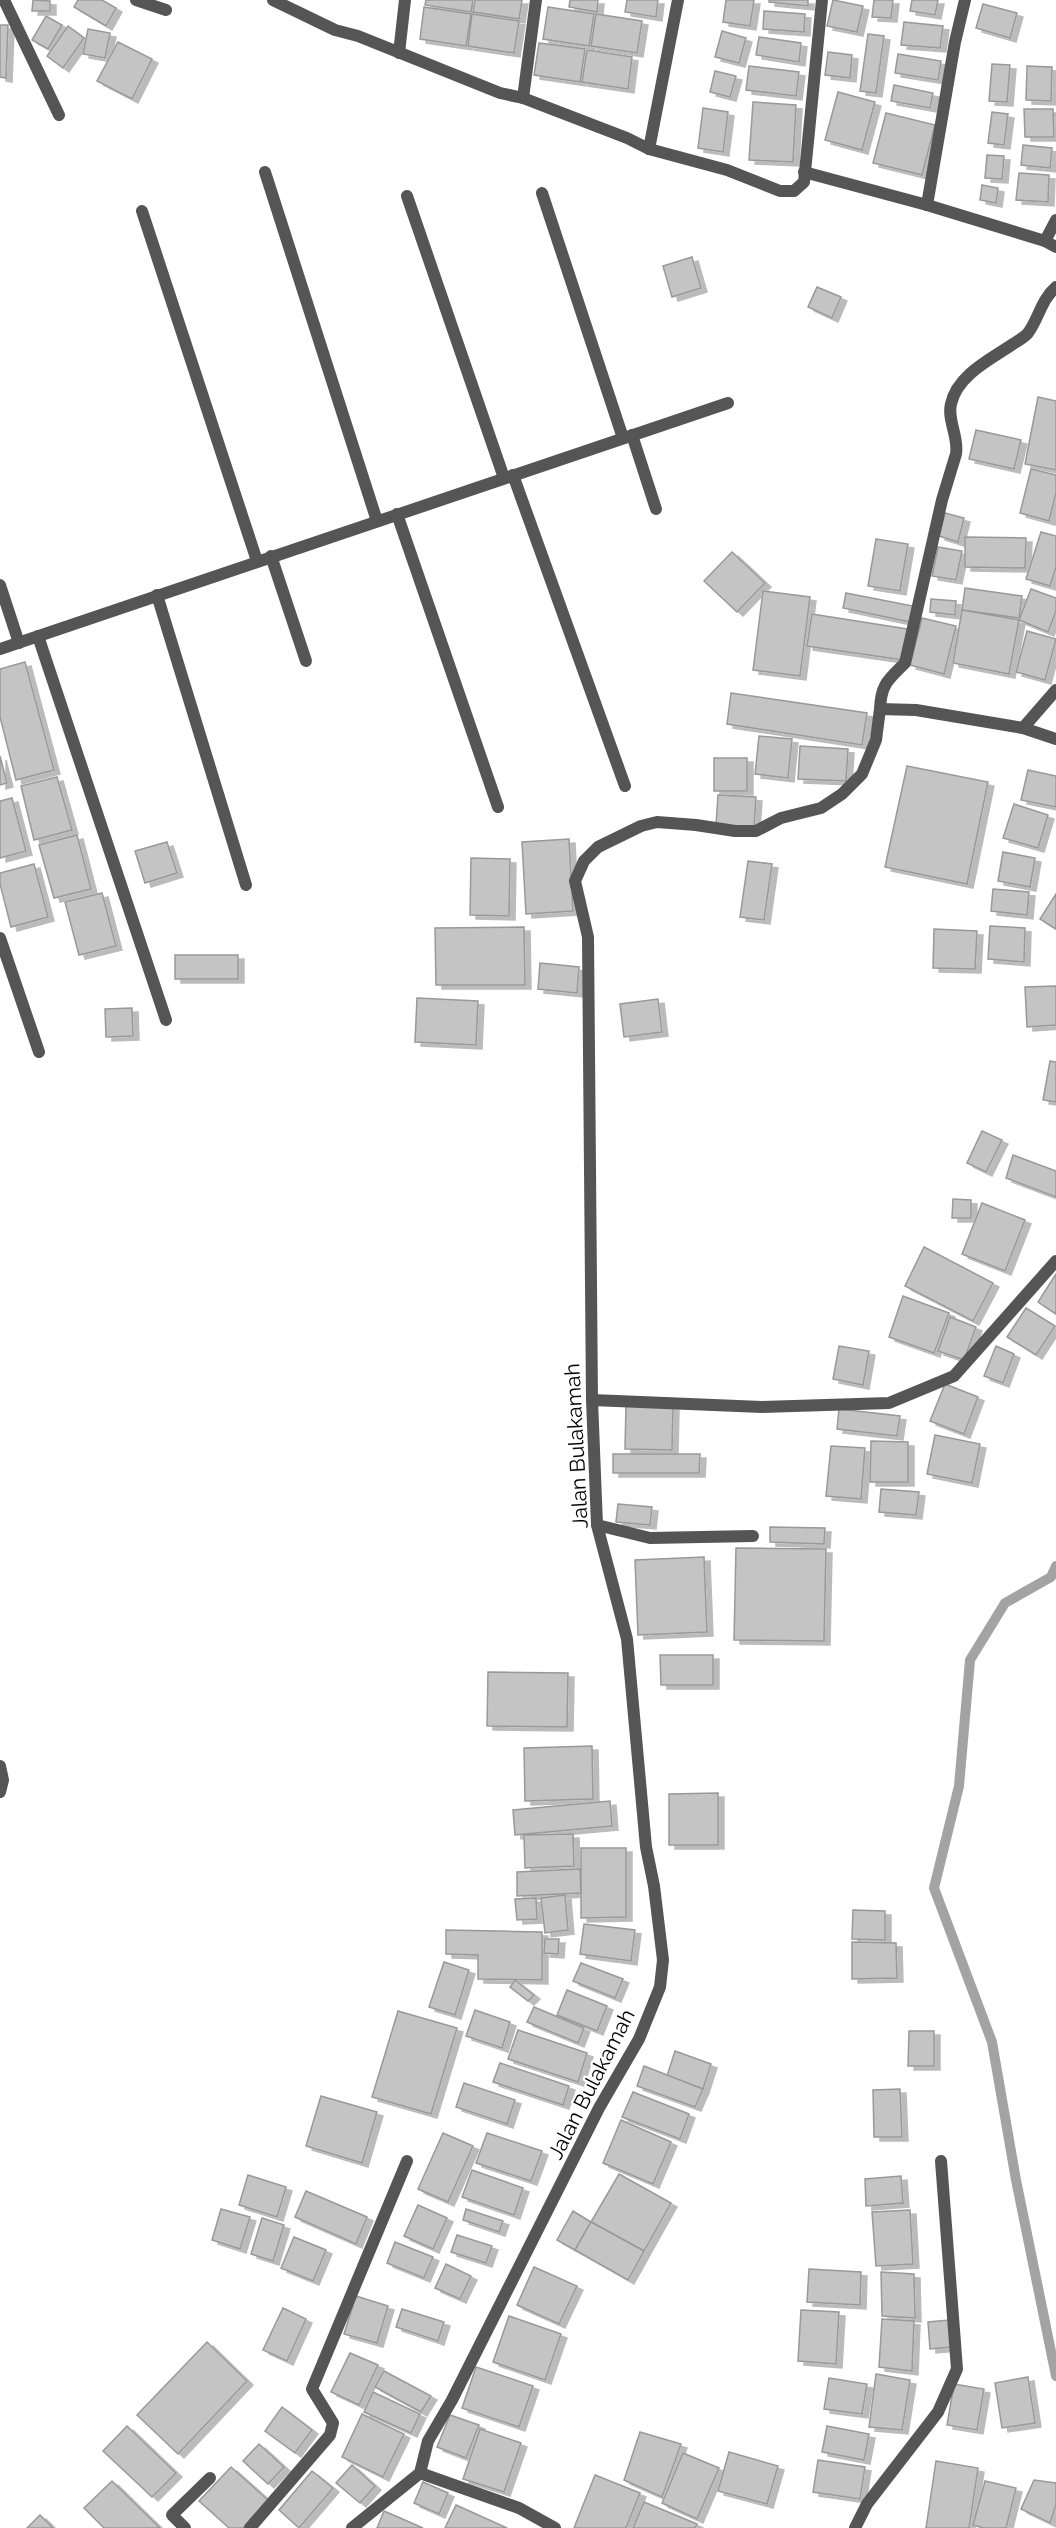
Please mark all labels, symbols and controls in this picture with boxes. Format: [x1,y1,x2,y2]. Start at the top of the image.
street label: Jalan Bulakamah [559,1363,593,1529]
street label: Jalan Bulakamah [542,2005,640,2163]

